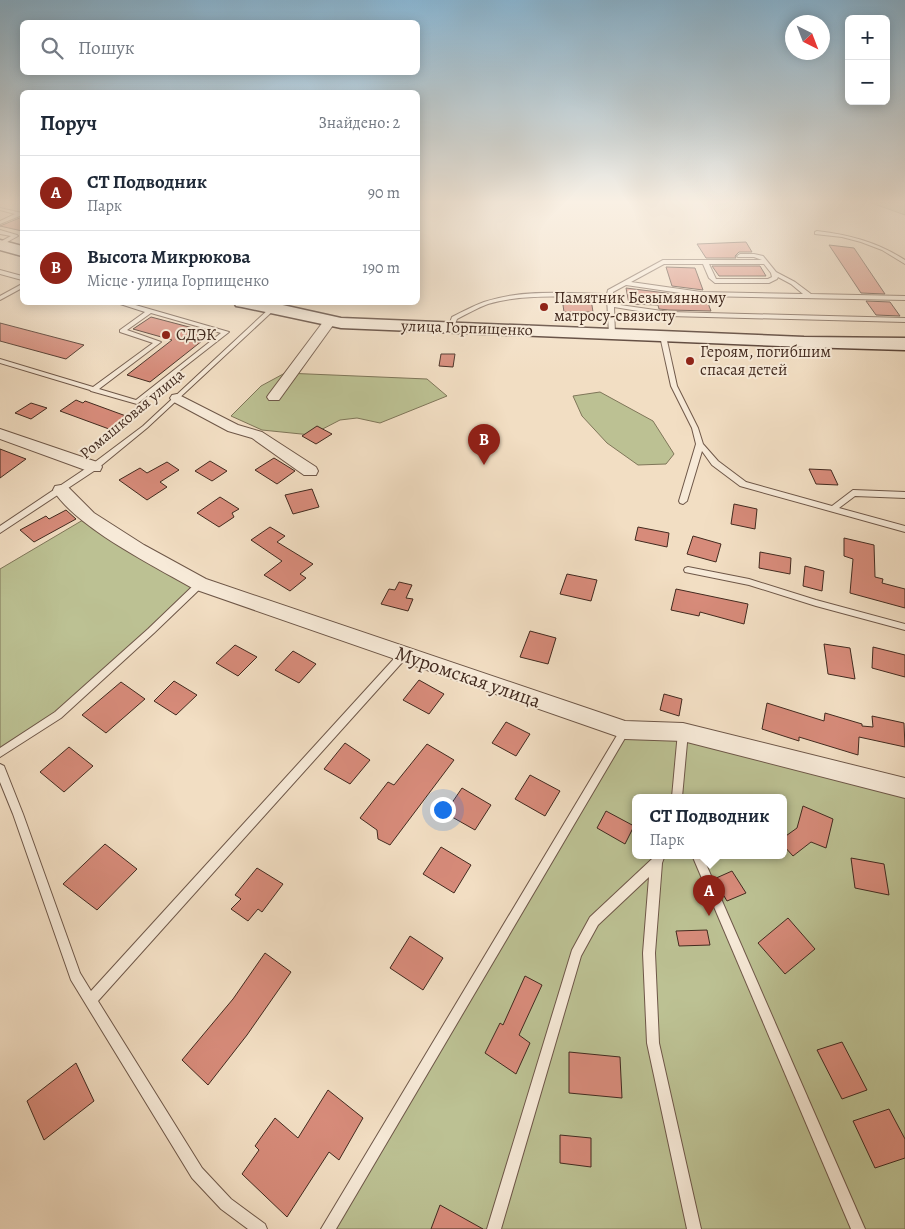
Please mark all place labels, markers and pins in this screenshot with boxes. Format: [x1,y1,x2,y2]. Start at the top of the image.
place label: Памятник Безымянному матросу-связисту [554,287,726,327]
marker: Памятник Безымянному матросу-связисту [538,301,550,313]
place label: СДЭК [176,324,217,346]
marker: СДЭК [160,329,172,341]
place label: Героям, погибшим спасая детей [700,341,831,381]
marker: Героям, погибшим спасая детей [684,355,696,367]
pin: B [468,424,500,465]
pin: A [693,875,725,916]

